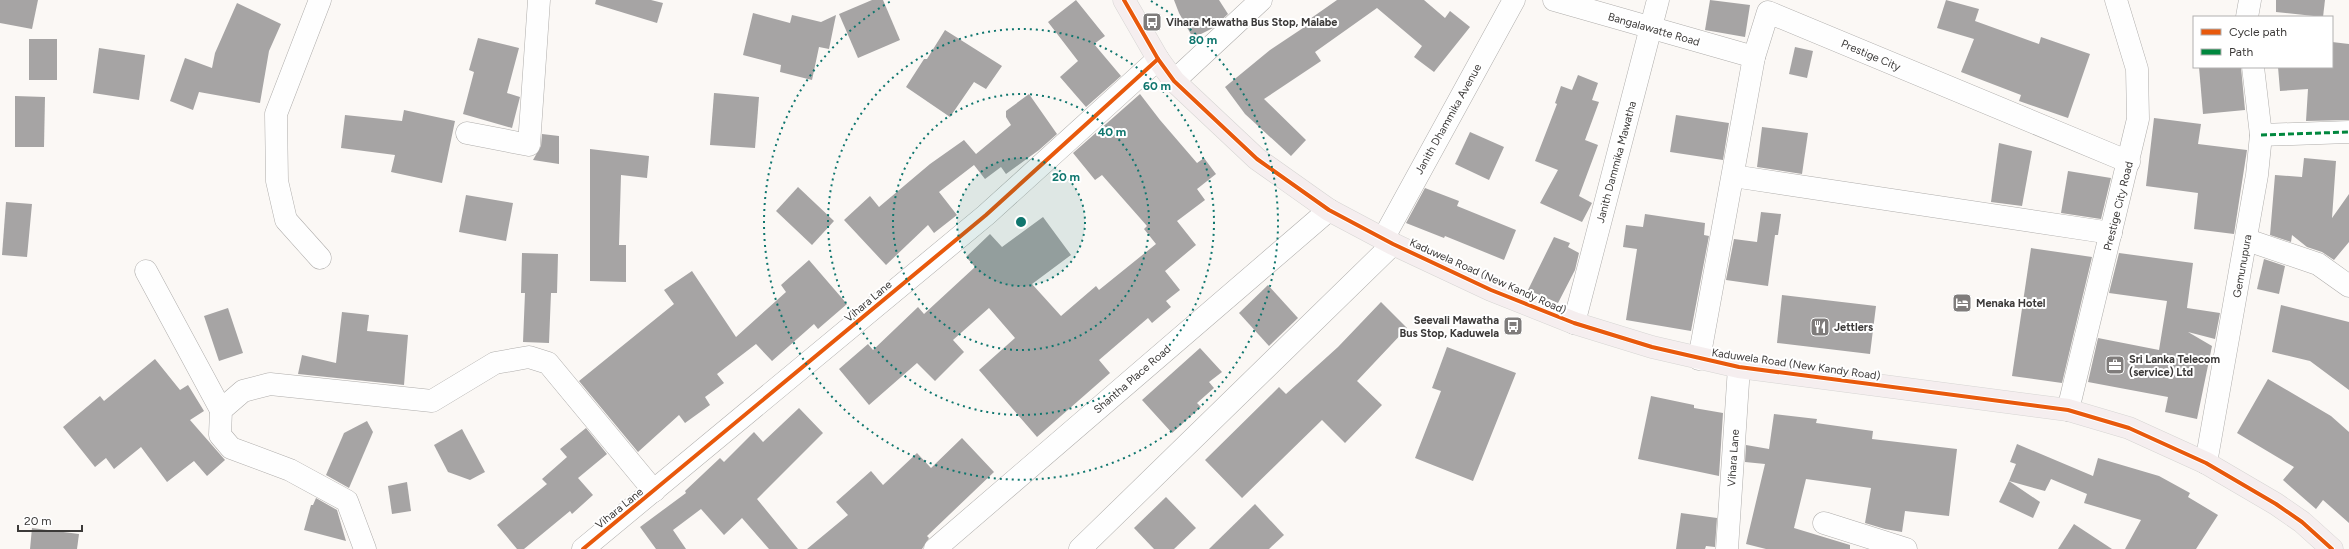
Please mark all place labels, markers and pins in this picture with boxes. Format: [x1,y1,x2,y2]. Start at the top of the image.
bus stop icon: Vihara Mawatha Bus Stop, Malabe [1141,11,1163,33]
place label: Vihara Mawatha Bus Stop, Malabe [1166,16,1337,29]
centre of rings [1014,215,1028,229]
hotel icon: Menaka Hotel [1951,292,1973,314]
place label: Menaka Hotel [1976,297,2046,310]
place label: Seevali Mawatha Bus Stop, Kaduwela [1400,314,1499,340]
bus stop icon: Seevali Mawatha Bus Stop, Kaduwela [1502,315,1524,337]
restaurant icon: Jettlers [1809,316,1831,338]
place label: Jettlers [1834,321,1873,334]
place label: Sri Lanka Telecom (service) Ltd [2129,353,2220,379]
office icon: Sri Lanka Telecom (service) Ltd [2104,354,2126,376]

